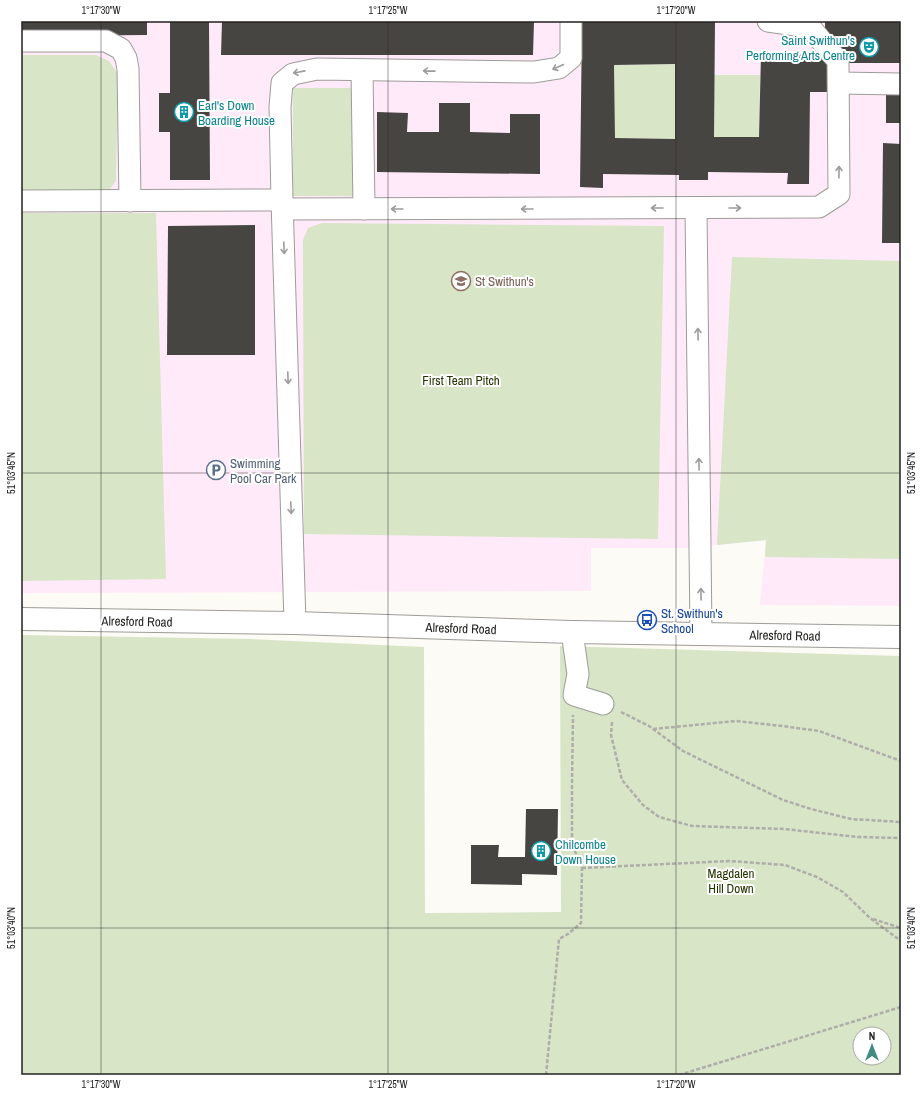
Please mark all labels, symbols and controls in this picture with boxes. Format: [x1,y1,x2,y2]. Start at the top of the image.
text: 1°17'30"W [81,4,121,17]
text: 1°17'25"W [368,4,408,17]
text: 1°17'20"W [656,4,696,17]
place label: Saint Swithun's Performing Arts Centre [746,32,855,64]
theatre icon: Saint Swithun's Performing Arts Centre [858,36,880,58]
one-way arrow [552,63,564,71]
one-way arrow [423,67,436,75]
one-way arrow [293,69,306,77]
place label: Earl's Down Boarding House [198,97,275,129]
building icon: Earl's Down Boarding House [173,101,195,123]
one-way arrow [835,166,843,179]
one-way arrow [651,204,664,212]
one-way arrow [728,204,741,212]
one-way arrow [391,205,404,213]
one-way arrow [521,205,534,213]
one-way arrow [280,241,287,254]
school or university icon: St Swithun's [450,270,472,292]
place label: St Swithun's [475,273,534,290]
one-way arrow [694,328,702,341]
one-way arrow [284,371,291,384]
park label: First Team Pitch [422,372,500,389]
text: 51°03'45"N [5,452,18,494]
text: 51°03'45"N [905,452,918,494]
place label: Swimming Pool Car Park [230,455,297,487]
one-way arrow [695,458,703,471]
parking icon: Swimming Pool Car Park [205,459,227,481]
one-way arrow [288,501,295,514]
one-way arrow [697,588,705,601]
place label: St. Swithun's School [661,605,723,637]
bus stop icon: St. Swithun's School [636,609,658,631]
street label: Alresford Road [100,612,173,631]
street label: Alresford Road [424,619,497,638]
street label: Alresford Road [748,626,821,645]
place label: Chilcombe Down House [555,836,616,868]
building icon: Chilcombe Down House [530,840,552,862]
park label: Magdalen Hill Down [708,865,754,897]
text: 51°03'40"N [5,907,18,949]
text: 51°03'40"N [905,907,918,949]
north arrow [852,1026,892,1066]
text: N [869,1029,875,1043]
text: 1°17'30"W [81,1078,121,1091]
text: 1°17'25"W [368,1078,408,1091]
text: 1°17'20"W [656,1078,696,1091]

